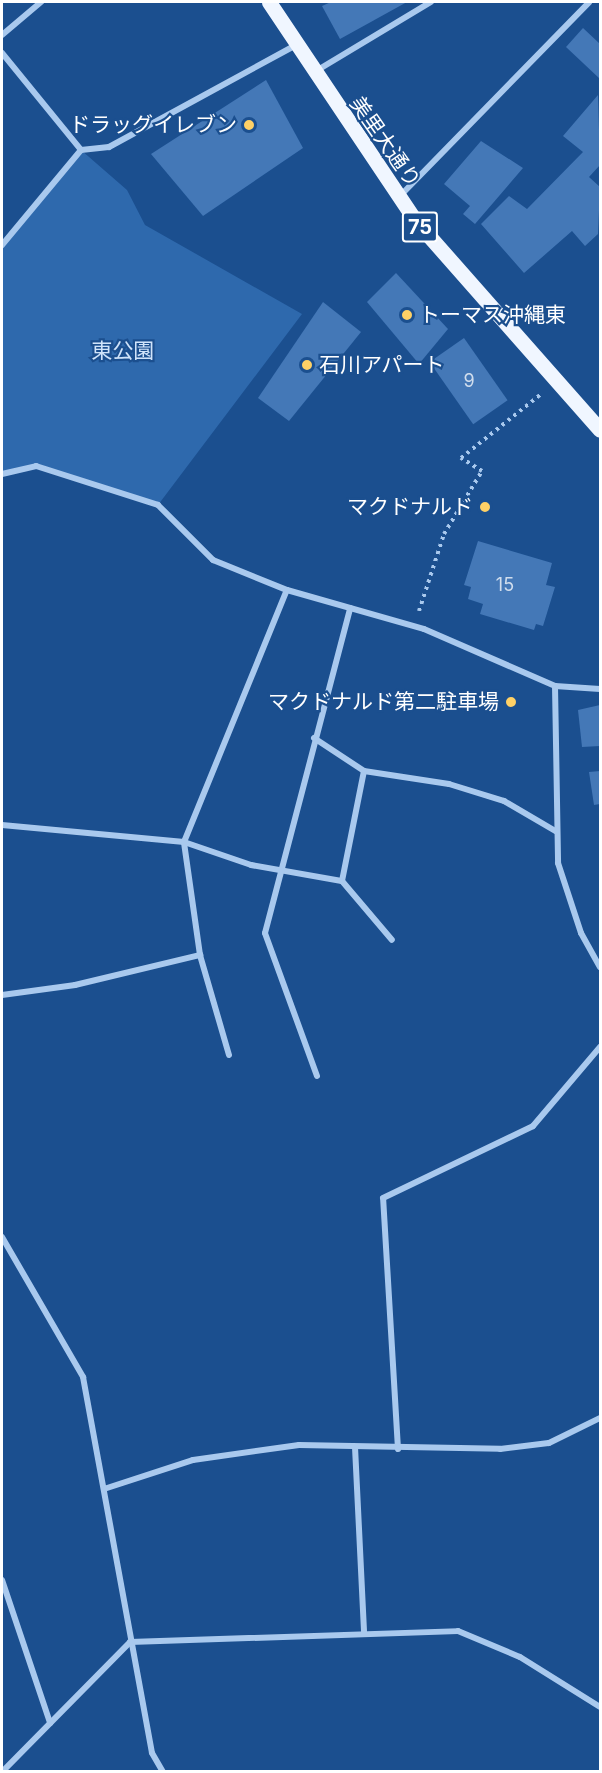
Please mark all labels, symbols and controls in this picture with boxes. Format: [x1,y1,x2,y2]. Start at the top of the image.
street label: 美里大通り [345,92,425,192]
place label: ドラッグイレブン [69,112,237,138]
marker: ドラッグイレブン [242,118,256,132]
road number: 75 [400,210,440,244]
place label: トーマス沖縄東 [419,302,566,328]
marker: トーマス沖縄東 [400,308,414,322]
park label: 東公園 [92,338,154,364]
place label: 石川アパート [319,352,445,378]
marker: 石川アパート [300,358,314,372]
house number: 9 [463,370,475,392]
place label: マクドナルド [347,494,473,520]
marker: マクドナルド [478,500,492,514]
house number: 15 [496,574,514,596]
place label: マクドナルド第二駐車場 [268,689,499,715]
marker: マクドナルド第二駐車場 [504,695,518,709]

